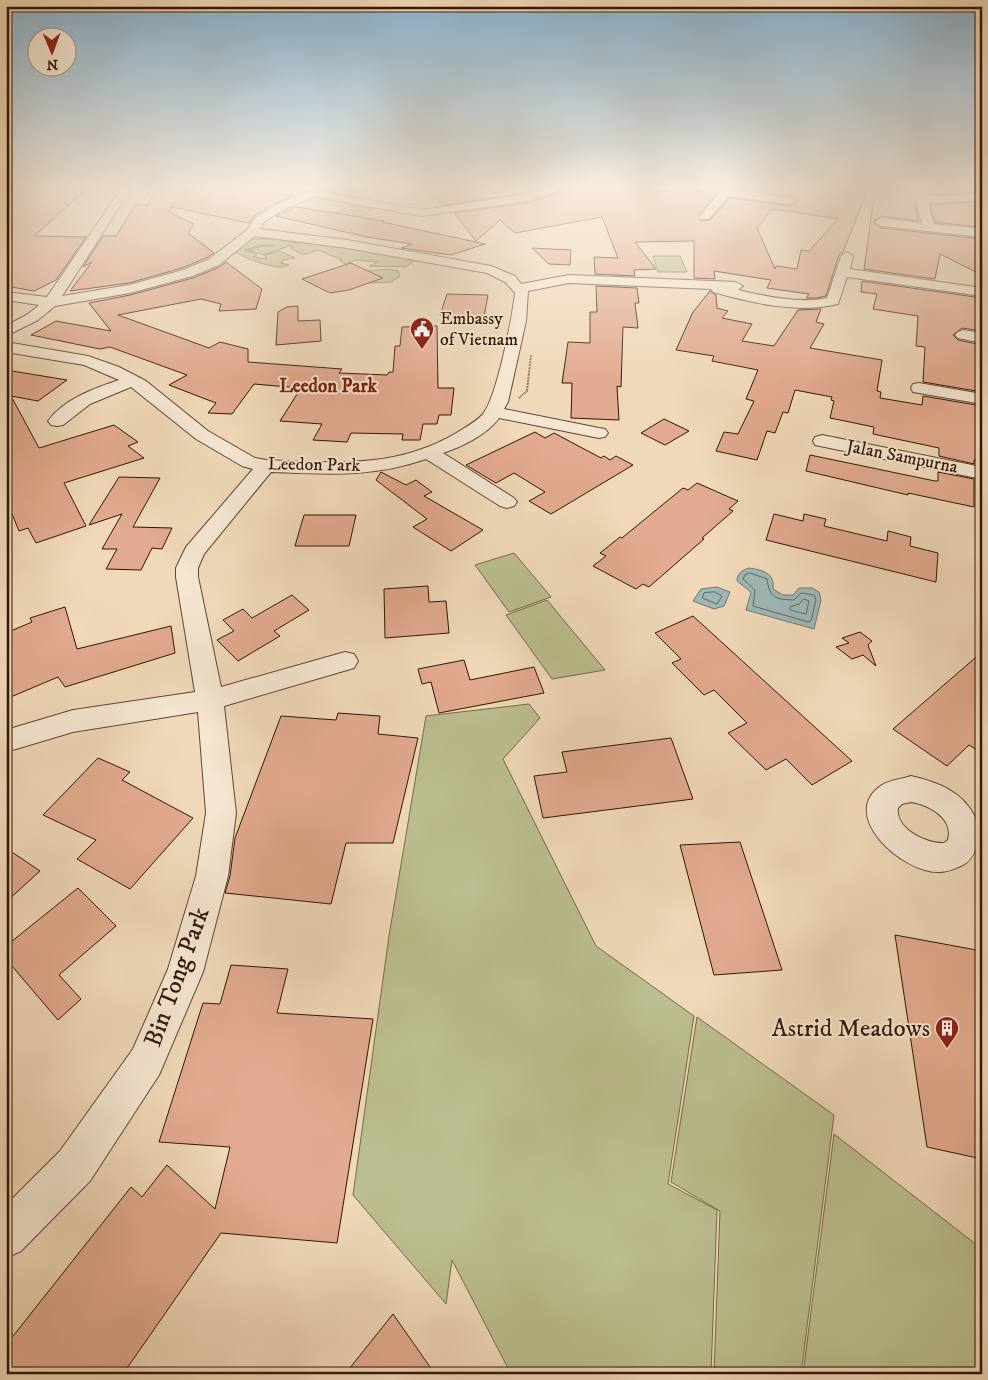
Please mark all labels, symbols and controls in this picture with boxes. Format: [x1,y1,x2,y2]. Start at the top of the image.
north arrow [28,28,78,78]
text: N [46,55,58,73]
place label: Embassy of Vietnam [440,308,518,351]
public building icon: Embassy of Vietnam [409,316,435,350]
district label: Leedon Park [279,375,377,398]
street label: Jalan Sampurna [843,435,960,479]
street label: Leedon Park [268,453,361,477]
street label: Bin Tong Park [137,902,217,1051]
place label: Astrid Meadows [772,1013,930,1044]
building icon: Astrid Meadows [934,1015,960,1049]

